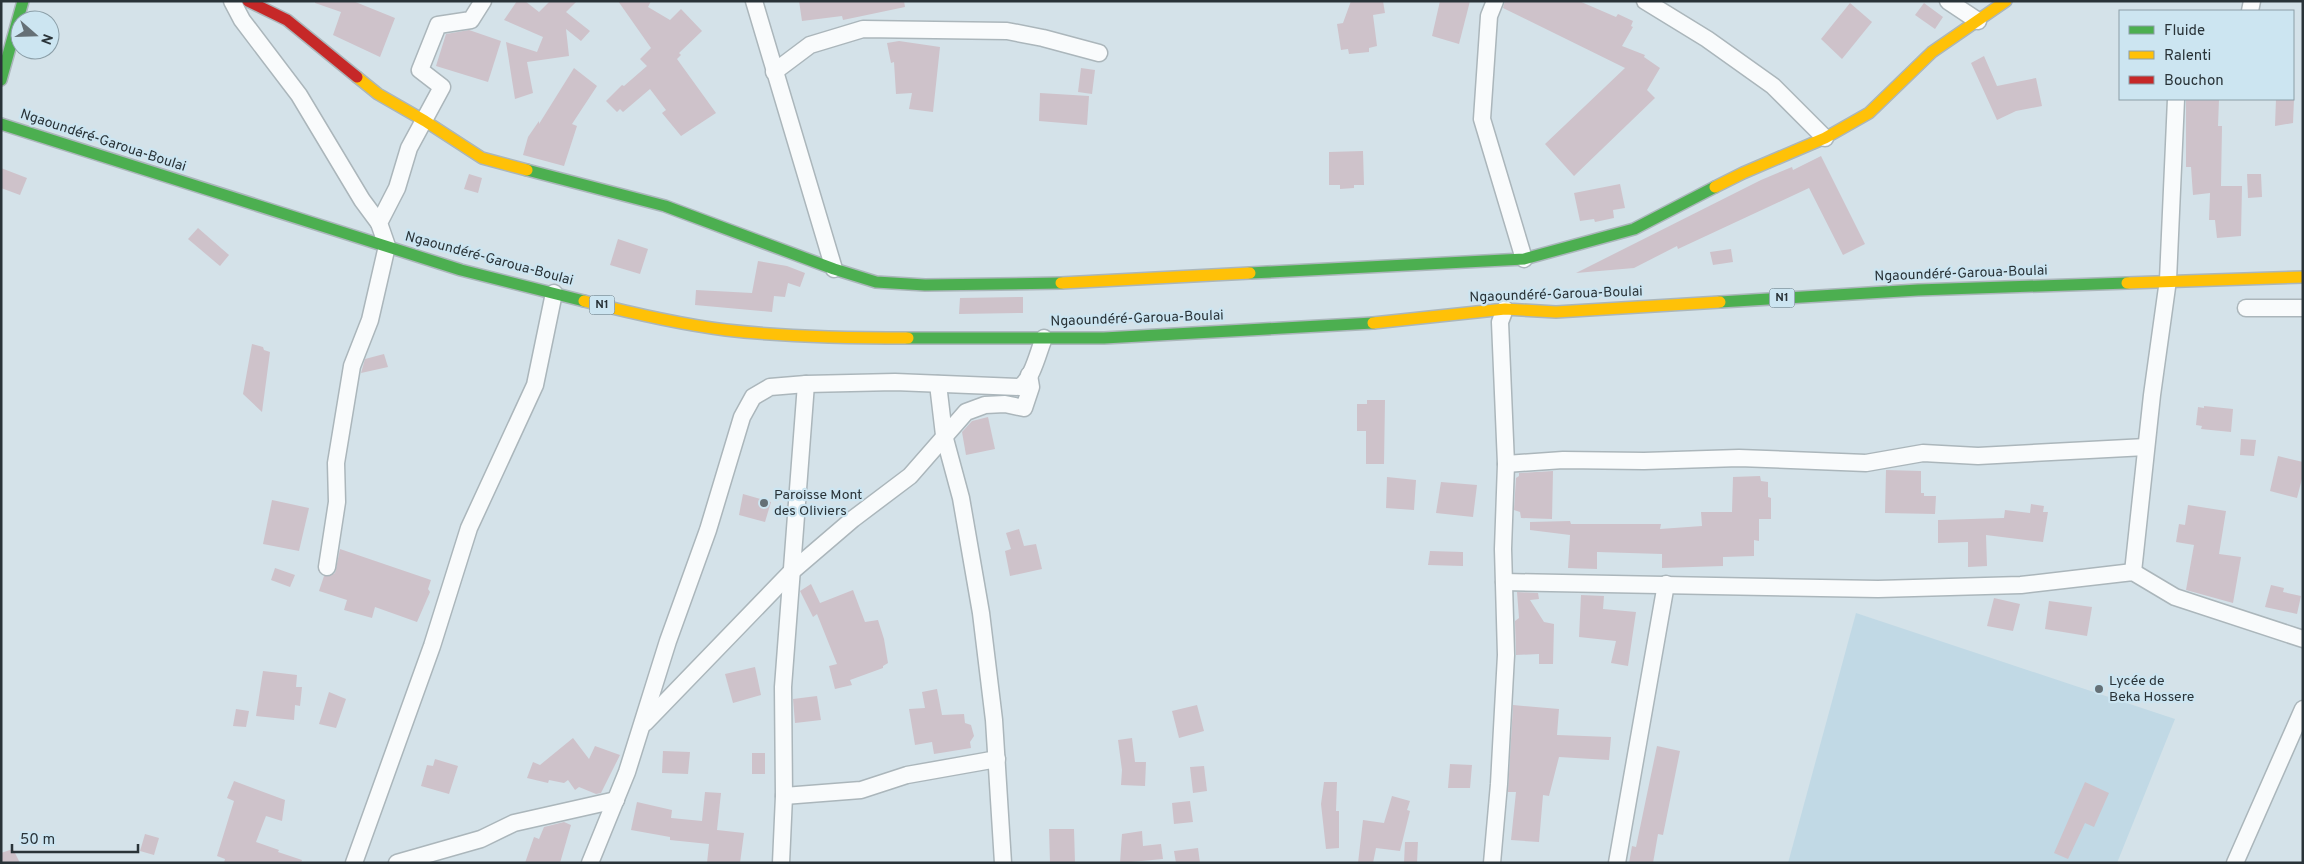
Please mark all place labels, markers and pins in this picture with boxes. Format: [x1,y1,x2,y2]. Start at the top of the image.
place label: Paroisse Mont des Oliviers [774,487,862,520]
marker: Paroisse Mont des Oliviers [758,497,770,509]
place label: Lycée de Beka Hossere [2109,673,2194,706]
marker: Lycée de Beka Hossere [2093,683,2105,695]

